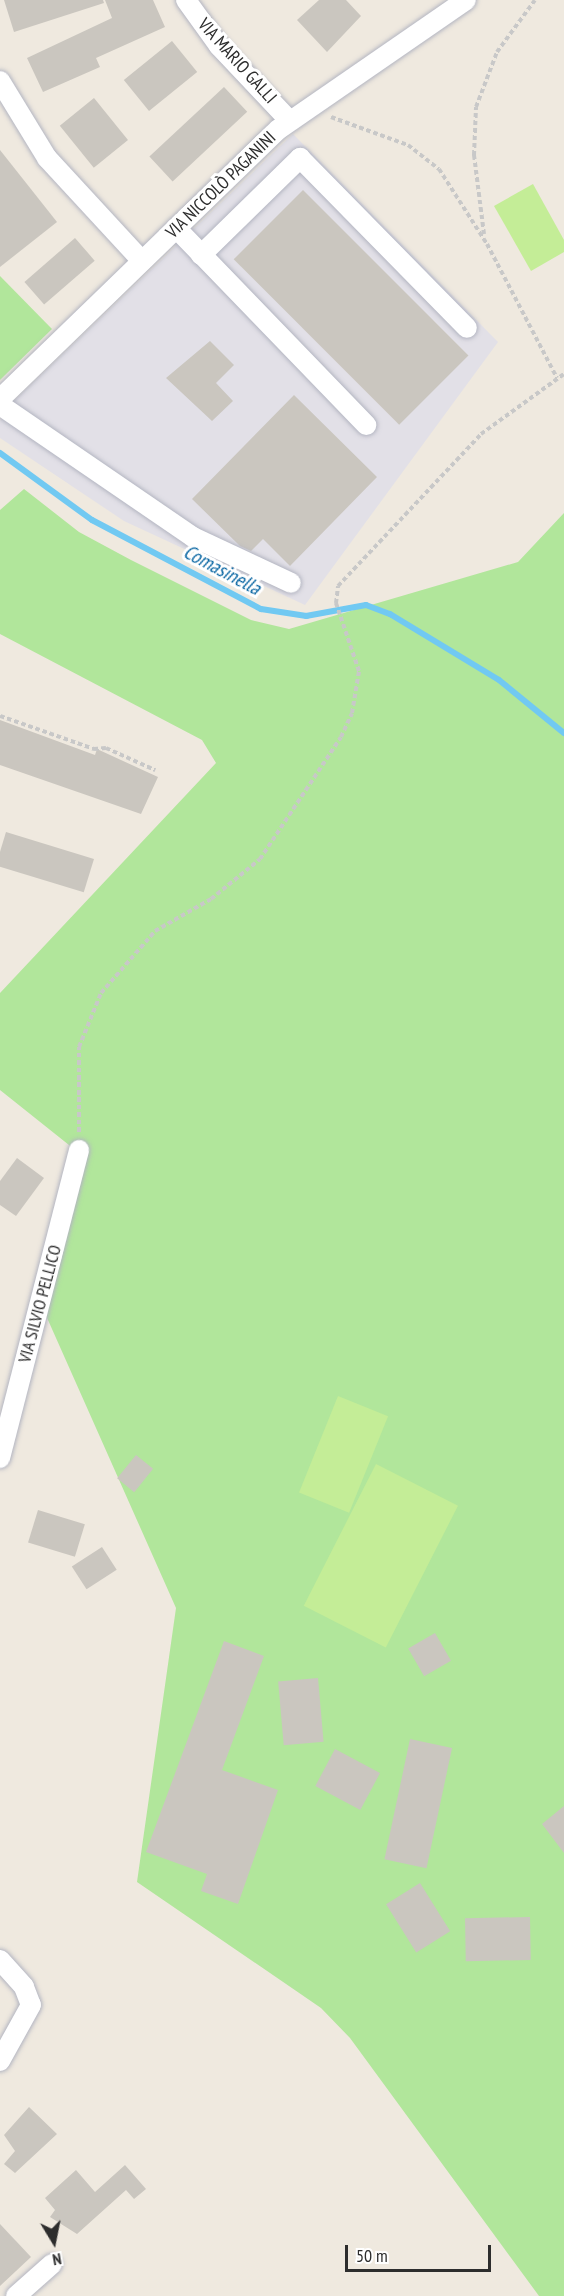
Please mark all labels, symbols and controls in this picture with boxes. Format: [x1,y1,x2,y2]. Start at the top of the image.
street label: VIA MARIO GALLI [193,14,281,108]
street label: VIA NICCOLÒ PAGANINI [161,127,281,243]
water label: Comasinella [179,540,265,600]
street label: VIA SILVIO PELLICO [14,1242,66,1366]
north arrow [24,2212,84,2272]
scale bar [348,2233,494,2271]
text: 50 m [356,2244,388,2267]
text: N [51,2249,63,2270]

